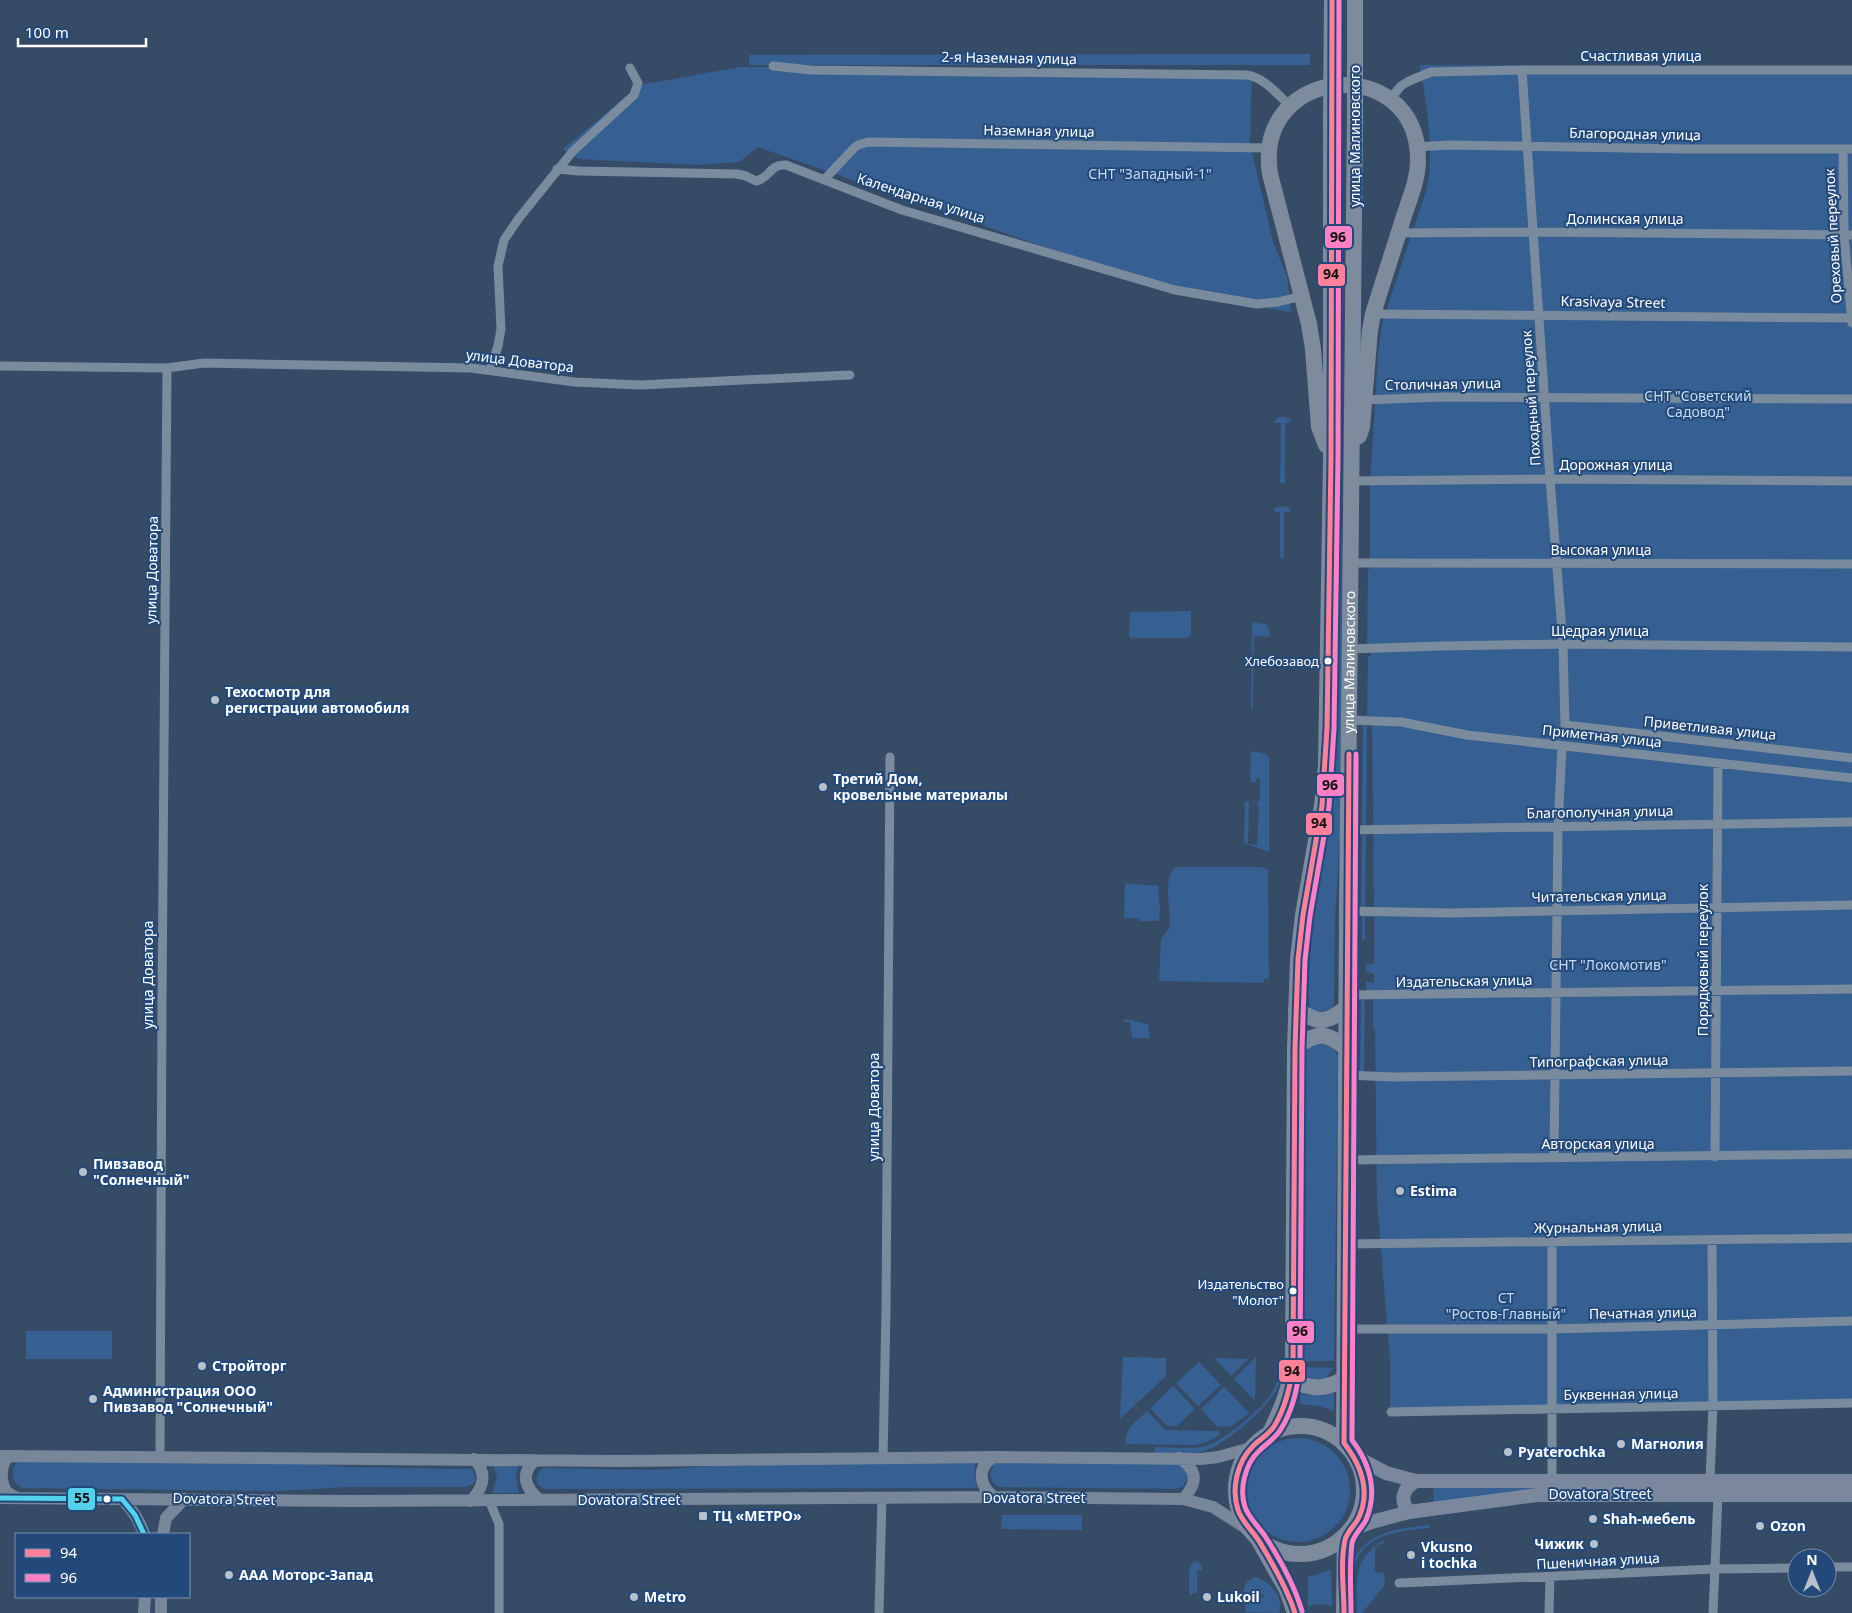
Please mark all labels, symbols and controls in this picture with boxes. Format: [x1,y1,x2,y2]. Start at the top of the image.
scale bar [18,15,145,47]
text: 100 m [25,22,69,42]
street label: Счастливая улица [1580,46,1702,65]
street label: 2-я Наземная улица [941,47,1077,68]
street label: улица Малиновского [1345,65,1364,207]
street label: Наземная улица [983,120,1095,141]
street label: Благородная улица [1569,123,1701,144]
park label: СНТ "Западный-1" [1088,164,1212,183]
street label: Календарная улица [855,168,988,227]
street label: Ореховый переулок [1819,168,1846,304]
street label: Долинская улица [1566,209,1684,228]
line badge: 96 [1324,225,1353,249]
text: 96 [1330,227,1346,246]
line badge: 94 [1317,263,1346,287]
text: 94 [1323,264,1339,283]
street label: Krasivaya Street [1560,291,1666,312]
street label: Походный переулок [1516,329,1545,466]
street label: улица Доватора [465,344,575,377]
street label: Столичная улица [1385,373,1501,394]
park label: СНТ "Советский Садовод" [1644,386,1752,421]
street label: Дорожная улица [1559,455,1673,474]
street label: улица Доватора [141,516,162,624]
street label: Высокая улица [1550,540,1652,559]
street label: улица Малиновского [1339,591,1359,733]
street label: Щедрая улица [1551,621,1649,640]
place label: Хлебозавод [1245,652,1319,670]
marker: Хлебозавод [1323,656,1333,666]
place label: Техосмотр для регистрации автомобиля [225,682,409,717]
marker: Техосмотр для регистрации автомобиля [209,694,221,706]
street label: Приветливая улица [1643,711,1777,744]
street label: Приметная улица [1541,720,1663,751]
place label: Третий Дом, кровельные материалы [833,769,1008,804]
line badge: 96 [1316,773,1345,797]
text: 96 [1322,775,1338,794]
marker: Третий Дом, кровельные материалы [817,781,829,793]
street label: Благополучная улица [1526,801,1674,822]
line badge: 94 [1305,812,1333,836]
text: 94 [1311,813,1327,832]
street label: Порядковый переулок [1693,883,1712,1036]
street label: Читательская улица [1531,885,1667,906]
street label: улица Доватора [138,921,157,1029]
park label: СНТ "Локомотив" [1549,955,1667,974]
street label: Издательская улица [1395,970,1533,991]
street label: Типографская улица [1529,1050,1669,1071]
street label: улица Доватора [864,1053,883,1161]
street label: Авторская улица [1541,1134,1655,1153]
place label: Пивзавод "Солнечный" [93,1154,190,1189]
marker: Пивзавод "Солнечный" [77,1166,89,1178]
place label: Estima [1410,1181,1457,1200]
marker: Estima [1394,1185,1406,1197]
street label: Журнальная улица [1534,1216,1662,1237]
place label: Издательство "Молот" [1198,1275,1284,1309]
marker: Издательство "Молот" [1288,1286,1298,1296]
park label: СТ "Ростов-Главный" [1446,1288,1566,1323]
street label: Печатная улица [1589,1302,1697,1323]
line badge: 96 [1286,1320,1315,1344]
text: 96 [1292,1321,1308,1340]
place label: Стройторг [212,1356,287,1375]
line badge: 94 [1278,1359,1306,1383]
marker: Стройторг [196,1360,208,1372]
text: 94 [1284,1361,1300,1380]
place label: Администрация ООО Пивзавод "Солнечный" [103,1381,273,1416]
street label: Буквенная улица [1563,1383,1679,1404]
marker: Администрация ООО Пивзавод "Солнечный" [87,1393,99,1405]
place label: Магнолия [1631,1434,1704,1453]
marker: Магнолия [1615,1438,1627,1450]
place label: Pyaterochka [1518,1442,1606,1461]
marker: Pyaterochka [1502,1446,1514,1458]
street label: Dovatora Street [1549,1484,1651,1503]
line badge: 55 [67,1487,96,1511]
text: 55 [74,1488,90,1507]
street label: Dovatora Street [172,1488,276,1509]
street label: Dovatora Street [983,1488,1085,1507]
street label: Dovatora Street [578,1490,680,1509]
unlabelled marker [102,1494,112,1504]
place label: ТЦ «МЕТРО» [713,1506,802,1525]
place label: Shah-мебель [1603,1509,1696,1528]
marker: ТЦ «МЕТРО» [697,1510,709,1522]
marker: Shah-мебель [1587,1513,1599,1525]
place label: Ozon [1770,1516,1806,1535]
marker: Ozon [1754,1520,1766,1532]
legend [15,1533,190,1598]
place label: Чижик [1534,1534,1584,1553]
place label: Vkusno i tochka [1421,1537,1477,1572]
marker: Чижик [1588,1538,1600,1550]
text: 94 [60,1542,78,1562]
street label: Пшеничная улица [1536,1548,1660,1573]
north arrow [1787,1548,1837,1598]
marker: Vkusno i tochka [1405,1549,1417,1561]
text: N [1806,1550,1818,1569]
place label: ААА Моторс-Запад [239,1565,373,1584]
text: 96 [60,1567,77,1587]
marker: ААА Моторс-Запад [223,1569,235,1581]
place label: Metro [644,1587,687,1606]
place label: Lukoil [1217,1587,1260,1606]
marker: Metro [628,1591,640,1603]
marker: Lukoil [1201,1591,1213,1603]

